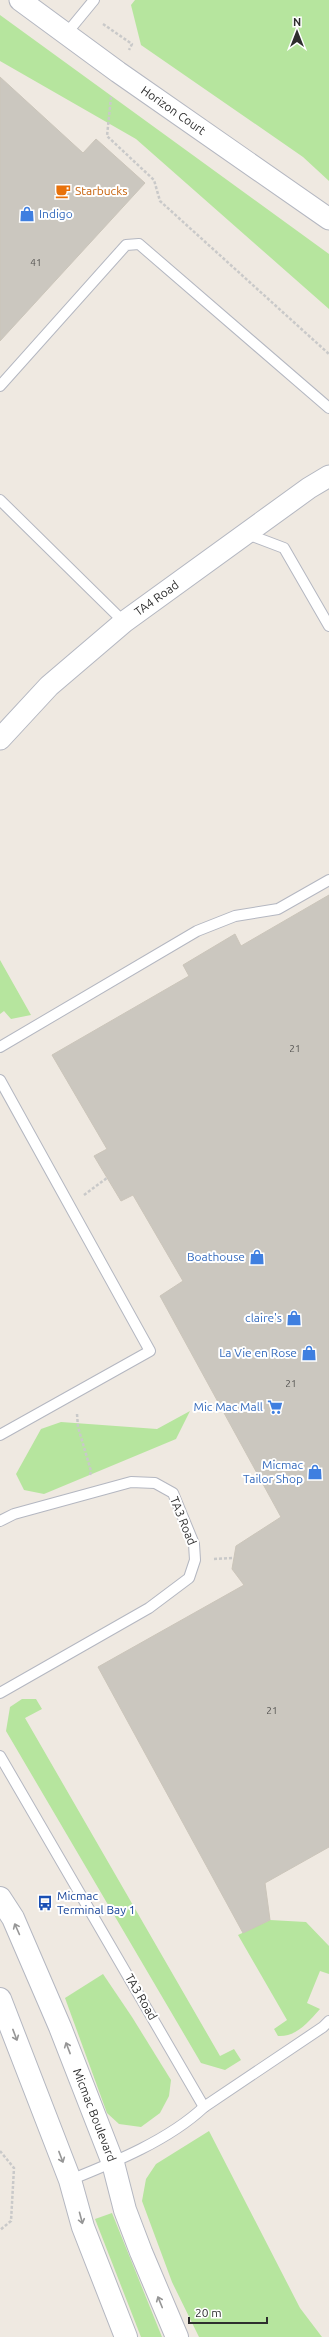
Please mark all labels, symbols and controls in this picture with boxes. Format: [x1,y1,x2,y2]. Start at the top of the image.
north arrow [277,12,317,52]
text: N [293,16,301,28]
street label: Horizon Court [139,83,208,137]
cafe icon: Starbucks [54,182,72,200]
place label: Starbucks [75,184,127,197]
shop icon: Indigo [18,205,36,223]
place label: Indigo [39,207,73,220]
house number: 41 [30,257,42,268]
street label: TA4 Road [132,578,181,618]
house number: 21 [289,1043,301,1054]
shop icon: Boathouse [248,1248,266,1266]
place label: Boathouse [187,1250,245,1263]
shop icon: claire's [285,1309,303,1327]
place label: claire's [245,1311,282,1324]
shop icon: La Vie en Rose [300,1344,318,1362]
place label: La Vie en Rose [219,1346,297,1359]
house number: 21 [285,1378,297,1389]
supermarket icon: Mic Mac Mall [266,1398,284,1416]
place label: Mic Mac Mall [194,1400,263,1413]
place label: Micmac Tailor Shop [243,1458,303,1485]
shop icon: Micmac Tailor Shop [306,1463,324,1481]
street label: TA3 Road [168,1495,199,1547]
house number: 21 [266,1705,278,1716]
place label: Micmac Terminal Bay 1 [57,1889,136,1916]
bus stop icon: Micmac Terminal Bay 1 [36,1894,54,1912]
one-way arrow [13,1923,20,1935]
street label: TA3 Road [123,1971,160,2022]
one-way arrow [11,2029,19,2041]
one-way arrow [63,2043,71,2055]
street label: Micmac Boulevard [71,2066,119,2163]
one-way arrow [58,2150,66,2162]
one-way arrow [77,2211,85,2224]
one-way arrow [156,2296,164,2308]
scale bar [189,2299,267,2325]
text: 20 m [195,2306,222,2319]

